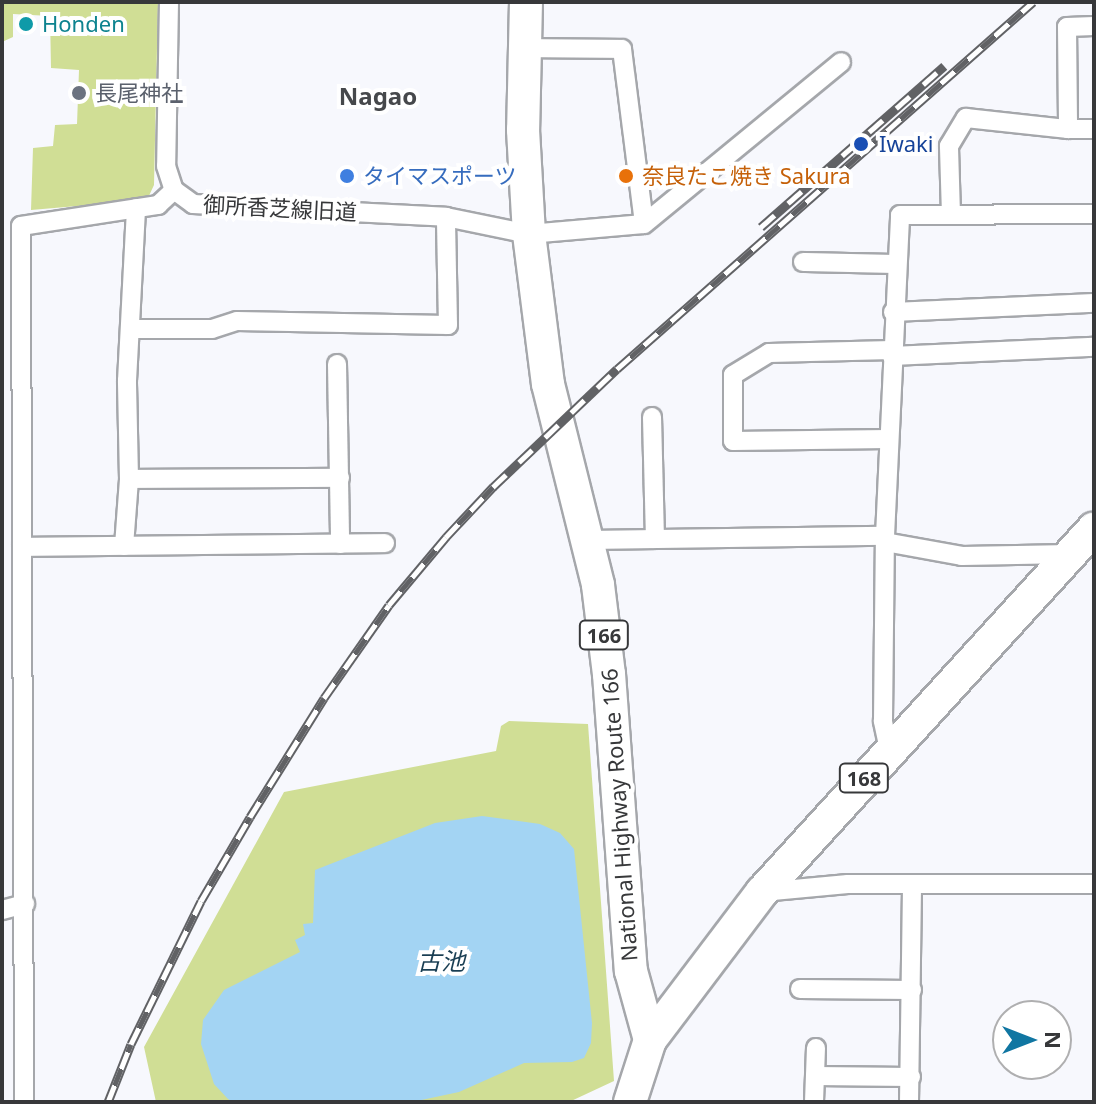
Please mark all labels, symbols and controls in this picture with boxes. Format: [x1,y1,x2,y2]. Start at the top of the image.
place label: Honden [42,11,125,37]
marker: Honden [17,15,35,33]
place label: 長尾神社 [95,80,183,106]
district label: Nagao [339,82,417,110]
marker: 長尾神社 [70,84,88,102]
place label: Iwaki [879,131,934,157]
marker: Iwaki [850,133,872,155]
place label: タイマスポーツ [363,163,517,189]
place label: 奈良たこ焼き Sakura [642,163,850,189]
marker: タイマスポーツ [338,167,356,185]
marker: 奈良たこ焼き Sakura [617,167,635,185]
street label: 御所香芝線旧道 [202,191,358,225]
road number: 166 [578,619,630,651]
street label: National Highway Route 166 [596,668,642,962]
road number: 168 [838,762,890,794]
water label: 古池 [417,947,465,975]
north arrow [992,1000,1072,1080]
text: N [1039,1031,1069,1049]

